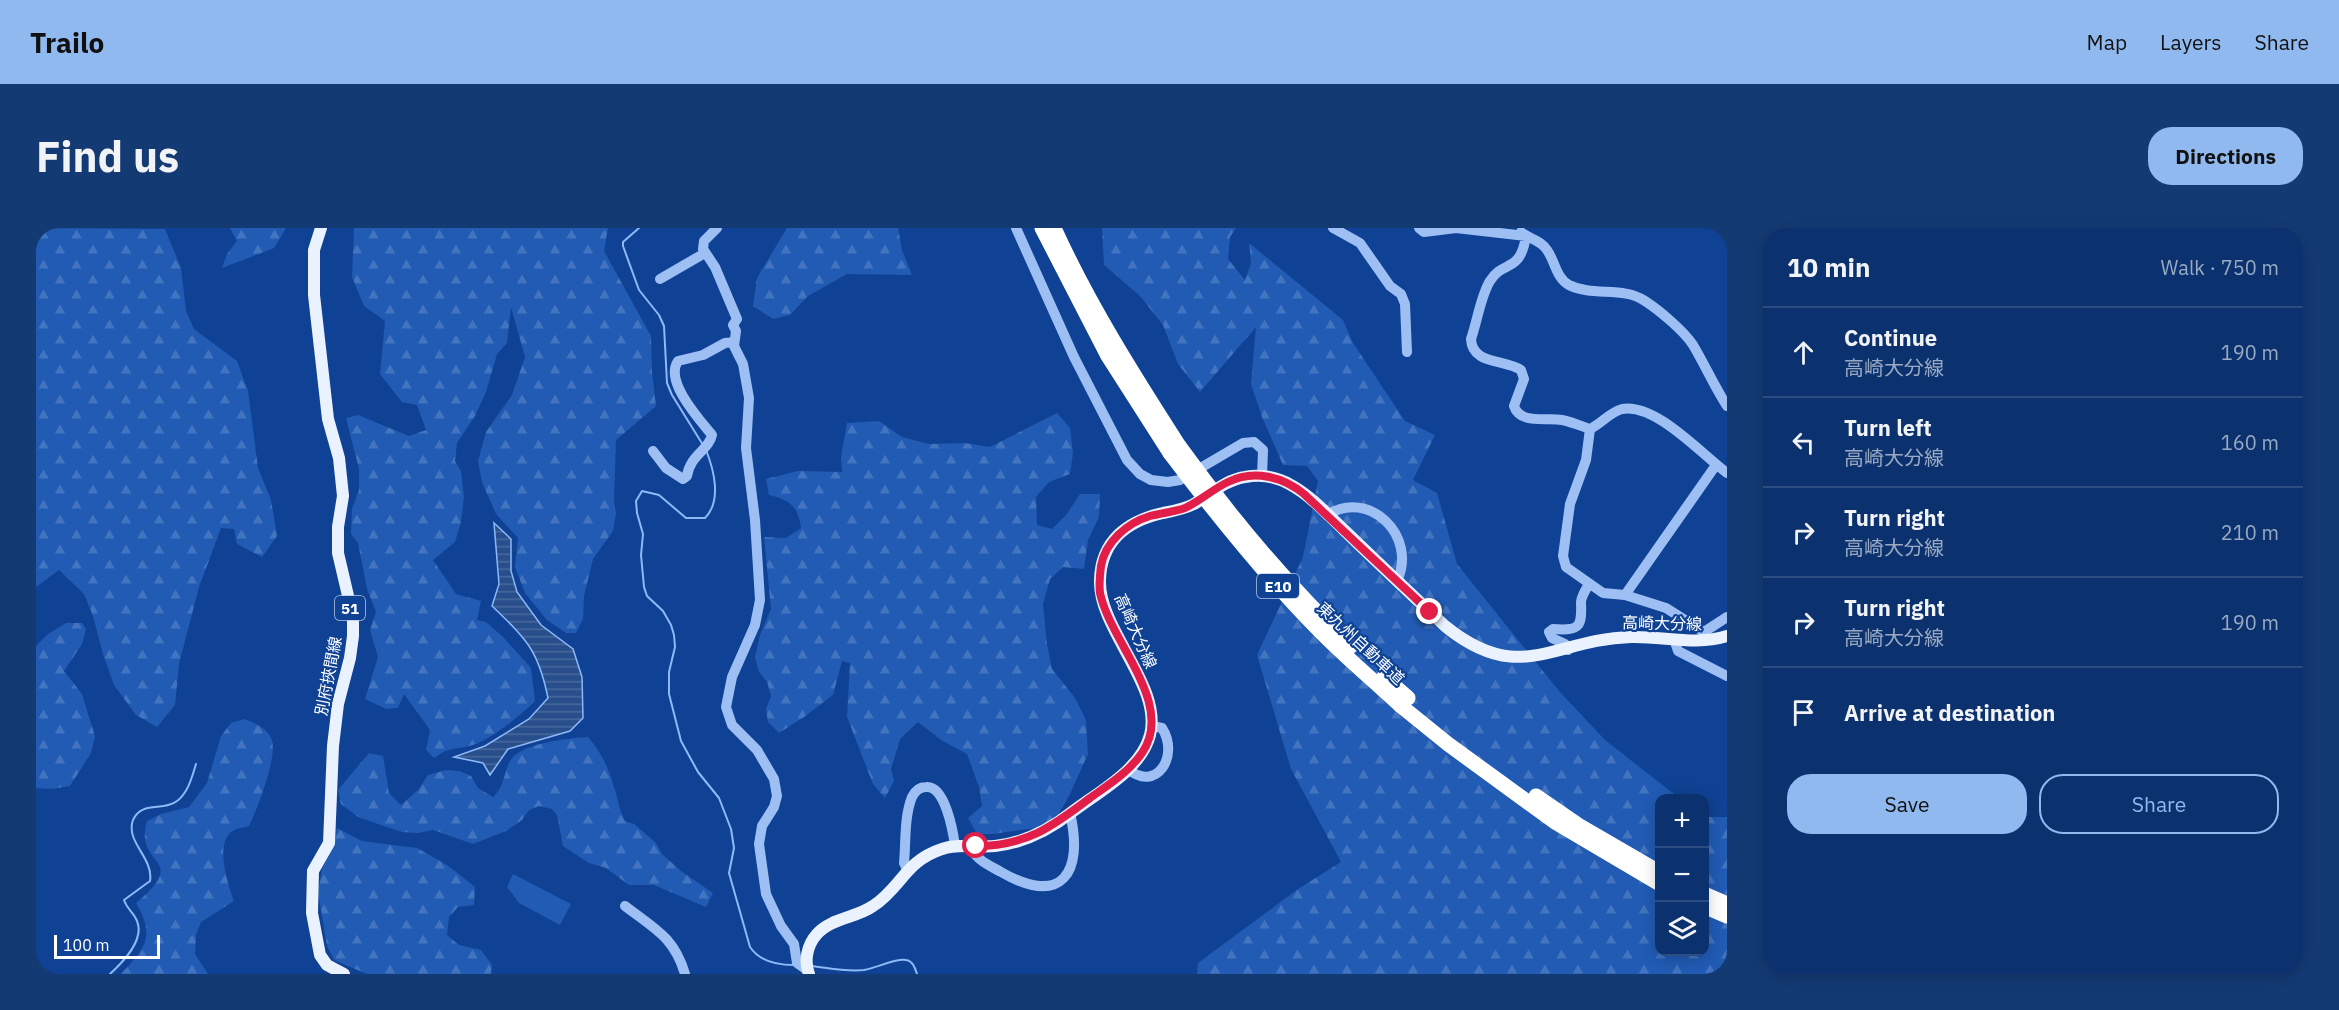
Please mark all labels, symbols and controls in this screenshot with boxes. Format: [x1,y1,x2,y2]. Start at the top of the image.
text: Trailo [30,24,104,61]
text: Map [2087,28,2127,56]
text: Layers [2160,28,2222,56]
text: Share [2255,28,2309,56]
button: Directions [2148,127,2303,185]
text: Find us [36,129,179,184]
text: 10 min [1787,250,1871,284]
text: Walk · 750 m [2161,254,2279,281]
text: Continue [1844,323,1937,352]
icon: ahead [1787,336,1820,369]
text: 190 m [2221,339,2279,366]
text: 高崎大分線 [1844,354,1944,381]
text: Turn left [1844,413,1932,442]
icon: left [1787,426,1820,459]
text: 160 m [2221,429,2279,456]
text: 高崎大分線 [1844,444,1944,471]
text: Turn right [1844,503,1945,532]
icon: right [1787,516,1820,549]
text: 210 m [2221,519,2279,546]
text: 高崎大分線 [1844,534,1944,561]
road number: E10 [1257,574,1299,598]
street label: 高崎大分線 [1111,590,1161,672]
text: Turn right [1844,593,1945,622]
road number: 51 [335,596,365,620]
street label: 東九州自動車道 [1313,597,1409,689]
route end [1416,598,1442,624]
icon: right [1787,606,1820,639]
text: 190 m [2221,609,2279,636]
street label: 高崎大分線 [1622,612,1702,634]
text: 高崎大分線 [1844,624,1944,651]
street label: 別府挾間線 [311,635,345,717]
icon: arrive [1787,696,1820,729]
text: Arrive at destination [1844,698,2055,727]
button: Save [1787,774,2027,834]
button: Share [2039,774,2279,834]
map controls [1655,794,1709,956]
button: + [1655,794,1709,848]
route start [962,832,988,858]
button: − [1655,848,1709,902]
button: layers [1655,902,1709,956]
scale bar [54,932,160,960]
text: 100 m [63,935,110,955]

